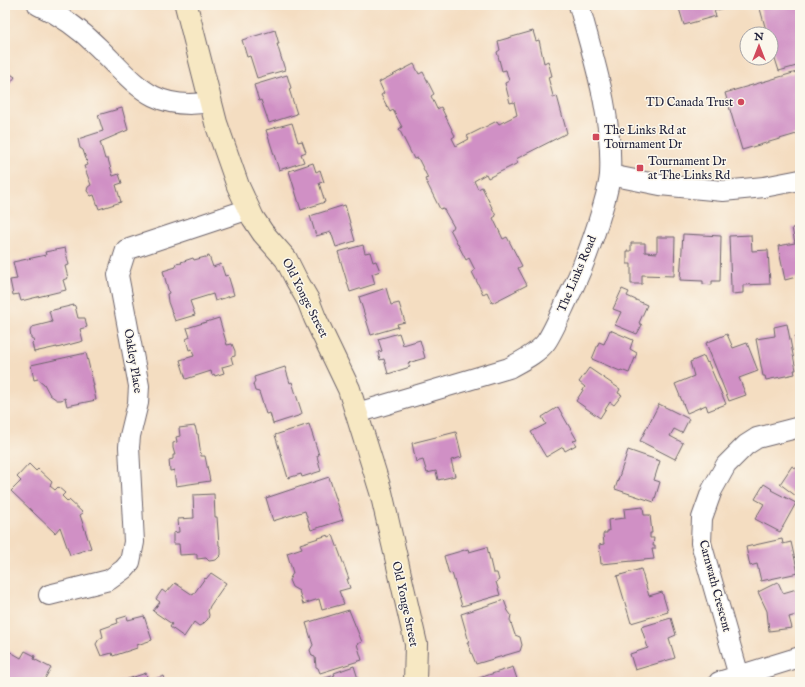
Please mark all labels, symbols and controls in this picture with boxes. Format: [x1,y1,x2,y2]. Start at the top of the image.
north arrow [739,26,779,66]
text: N [753,30,764,44]
place label: TD Canada Trust [646,95,733,110]
marker: TD Canada Trust [736,97,746,107]
place label: The Links Rd at Tournament Dr [604,123,686,152]
marker: The Links Rd at Tournament Dr [591,132,601,142]
place label: Tournament Dr at The Links Rd [648,154,731,183]
marker: Tournament Dr at The Links Rd [635,163,645,173]
street label: The Links Road [554,233,600,315]
street label: Old Yonge Street [279,256,331,340]
street label: Oakley Place [121,328,146,395]
street label: Carnwath Crescent [696,538,734,634]
street label: Old Yonge Street [389,560,421,648]

